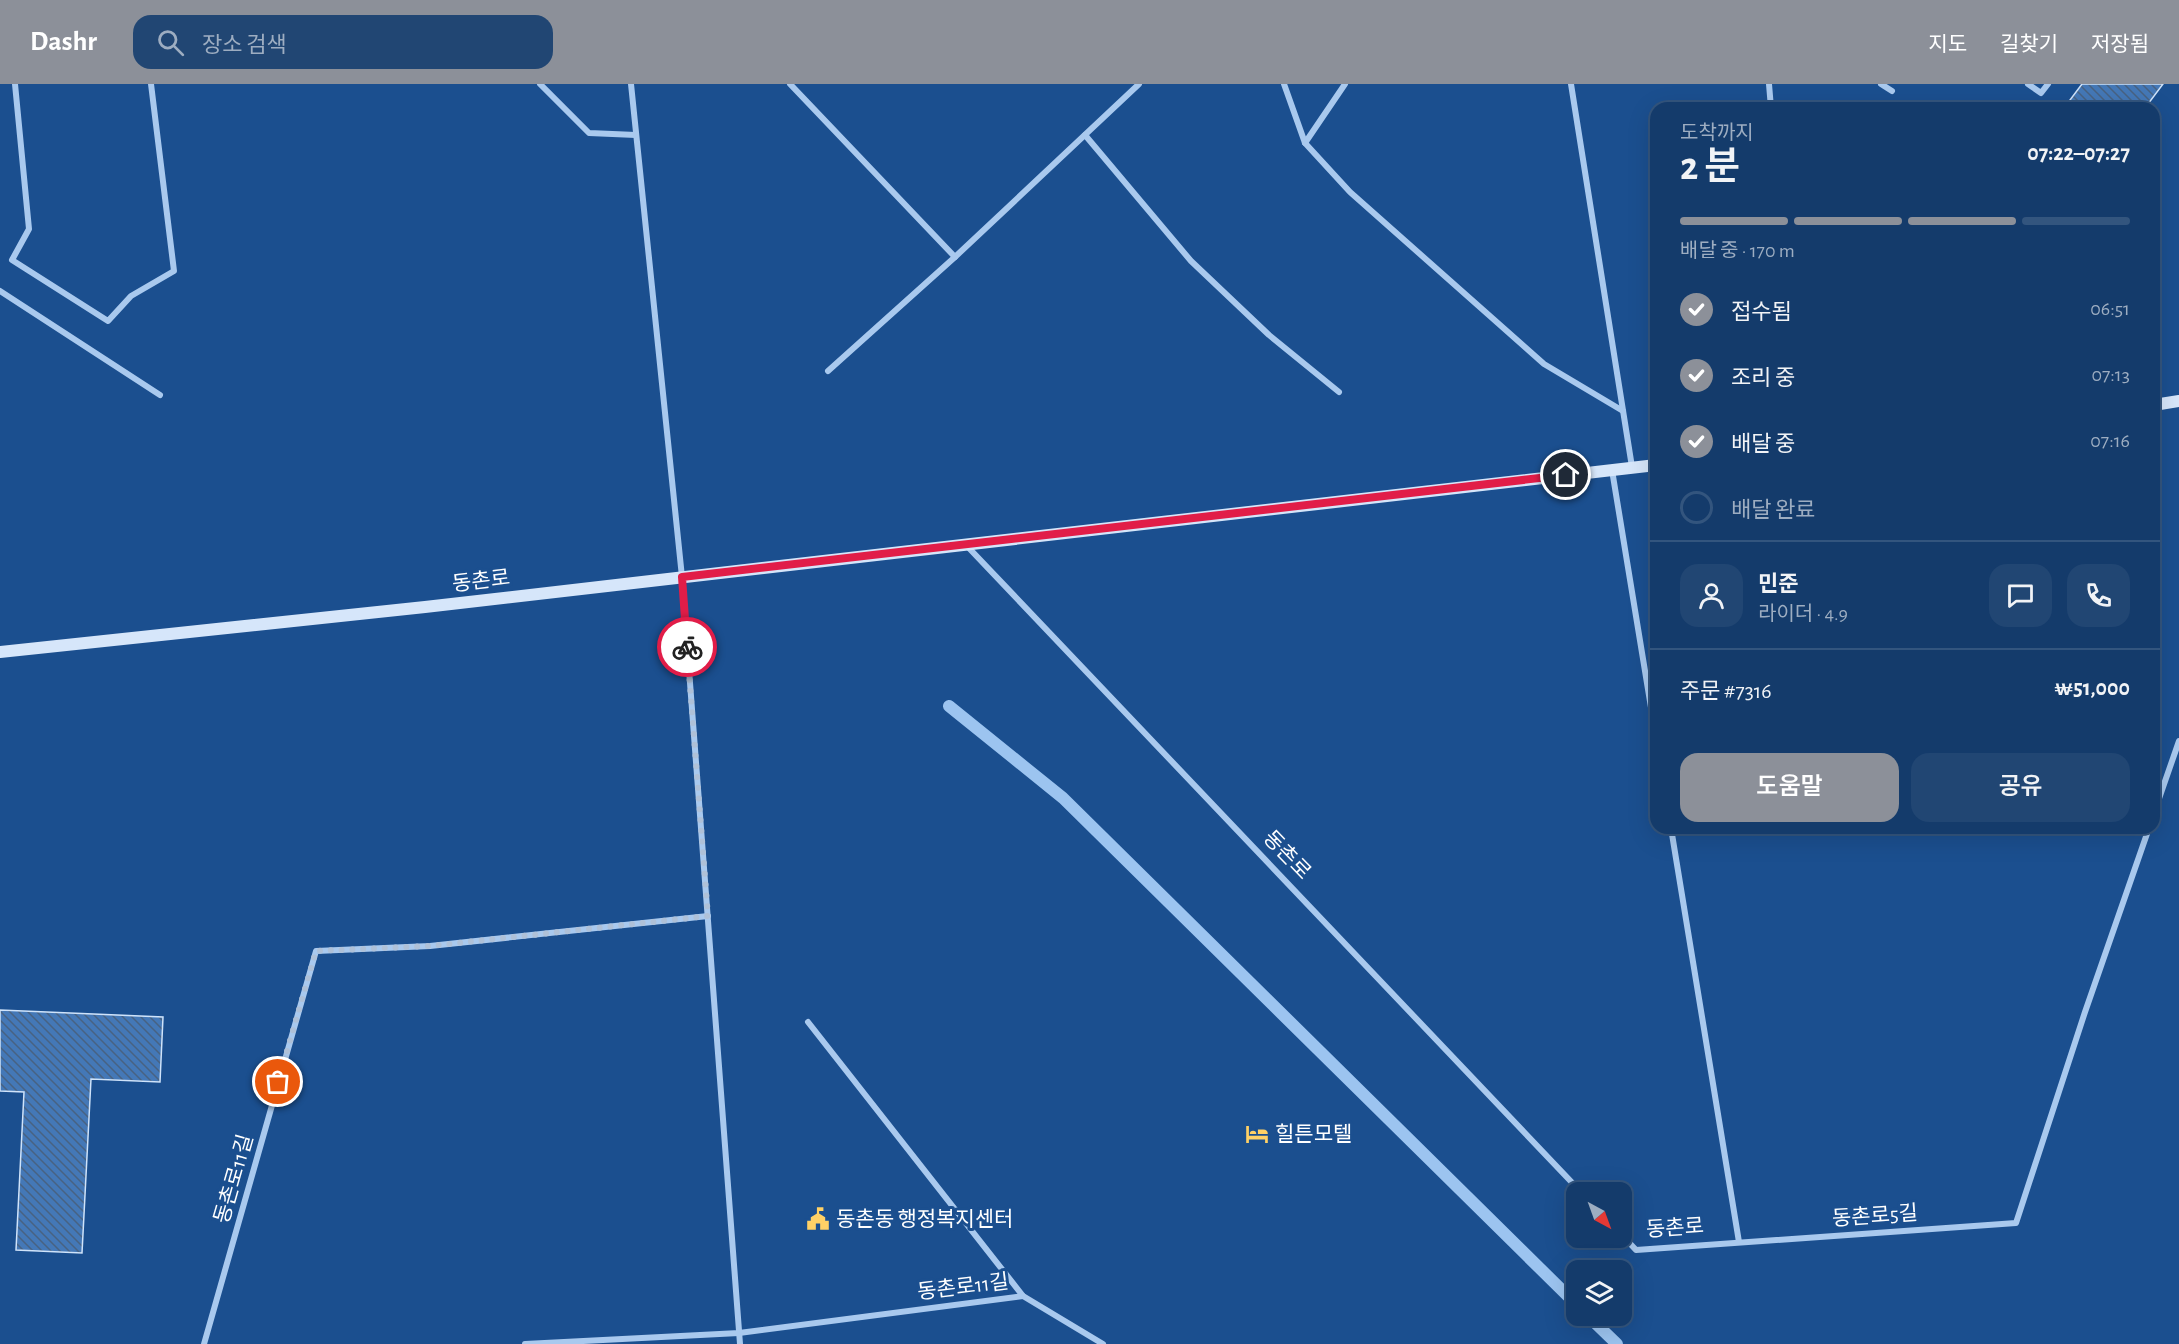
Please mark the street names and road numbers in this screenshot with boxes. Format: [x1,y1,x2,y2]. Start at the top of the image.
street label: 동촌로 [451,566,511,595]
street label: 동촌로 [1259,826,1315,883]
street label: 동촌로11길 [210,1132,257,1226]
street label: 동촌로5길 [1831,1202,1919,1229]
street label: 동촌로 [1645,1215,1705,1240]
street label: 동촌로11길 [916,1270,1010,1303]

